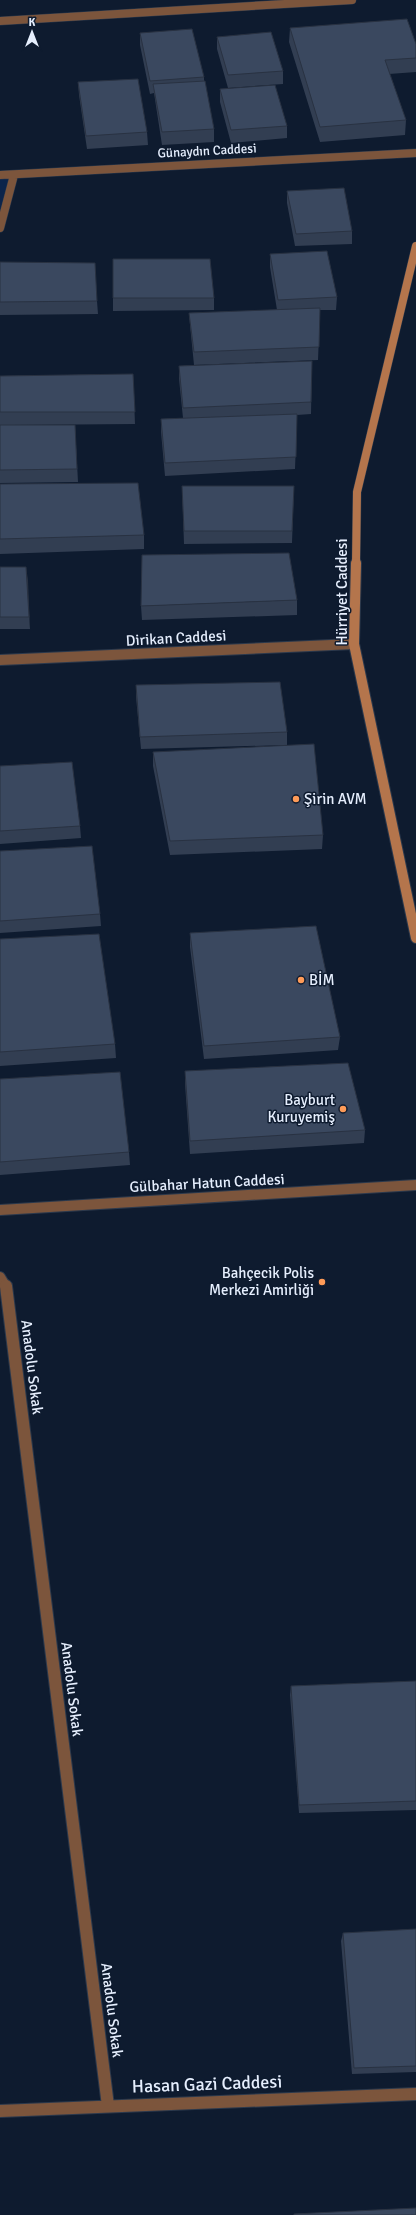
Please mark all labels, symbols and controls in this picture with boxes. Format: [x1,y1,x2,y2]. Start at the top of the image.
north arrow [12,12,52,52]
text: K [29,16,36,29]
street label: Günaydın Caddesi [157,140,257,162]
street label: Hürriyet Caddesi [333,539,351,646]
street label: Dirikan Caddesi [125,626,227,650]
place label: Şirin AVM [304,790,367,808]
marker: Şirin AVM [291,794,301,804]
place label: BİM [309,971,335,989]
marker: BİM [296,975,306,985]
place label: Bayburt Kuruyemiş [267,1091,335,1126]
marker: Bayburt Kuruyemiş [338,1104,348,1114]
street label: Gülbahar Hatun Caddesi [129,1170,285,1196]
place label: Bahçecik Polis Merkezi Amirliği [209,1264,314,1299]
marker: Bahçecik Polis Merkezi Amirliği [317,1277,327,1287]
street label: Anadolu Sokak [17,1319,47,1416]
street label: Anadolu Sokak [57,1641,87,1738]
street label: Anadolu Sokak [97,1962,127,2059]
street label: Hasan Gazi Caddesi [132,2070,282,2098]

